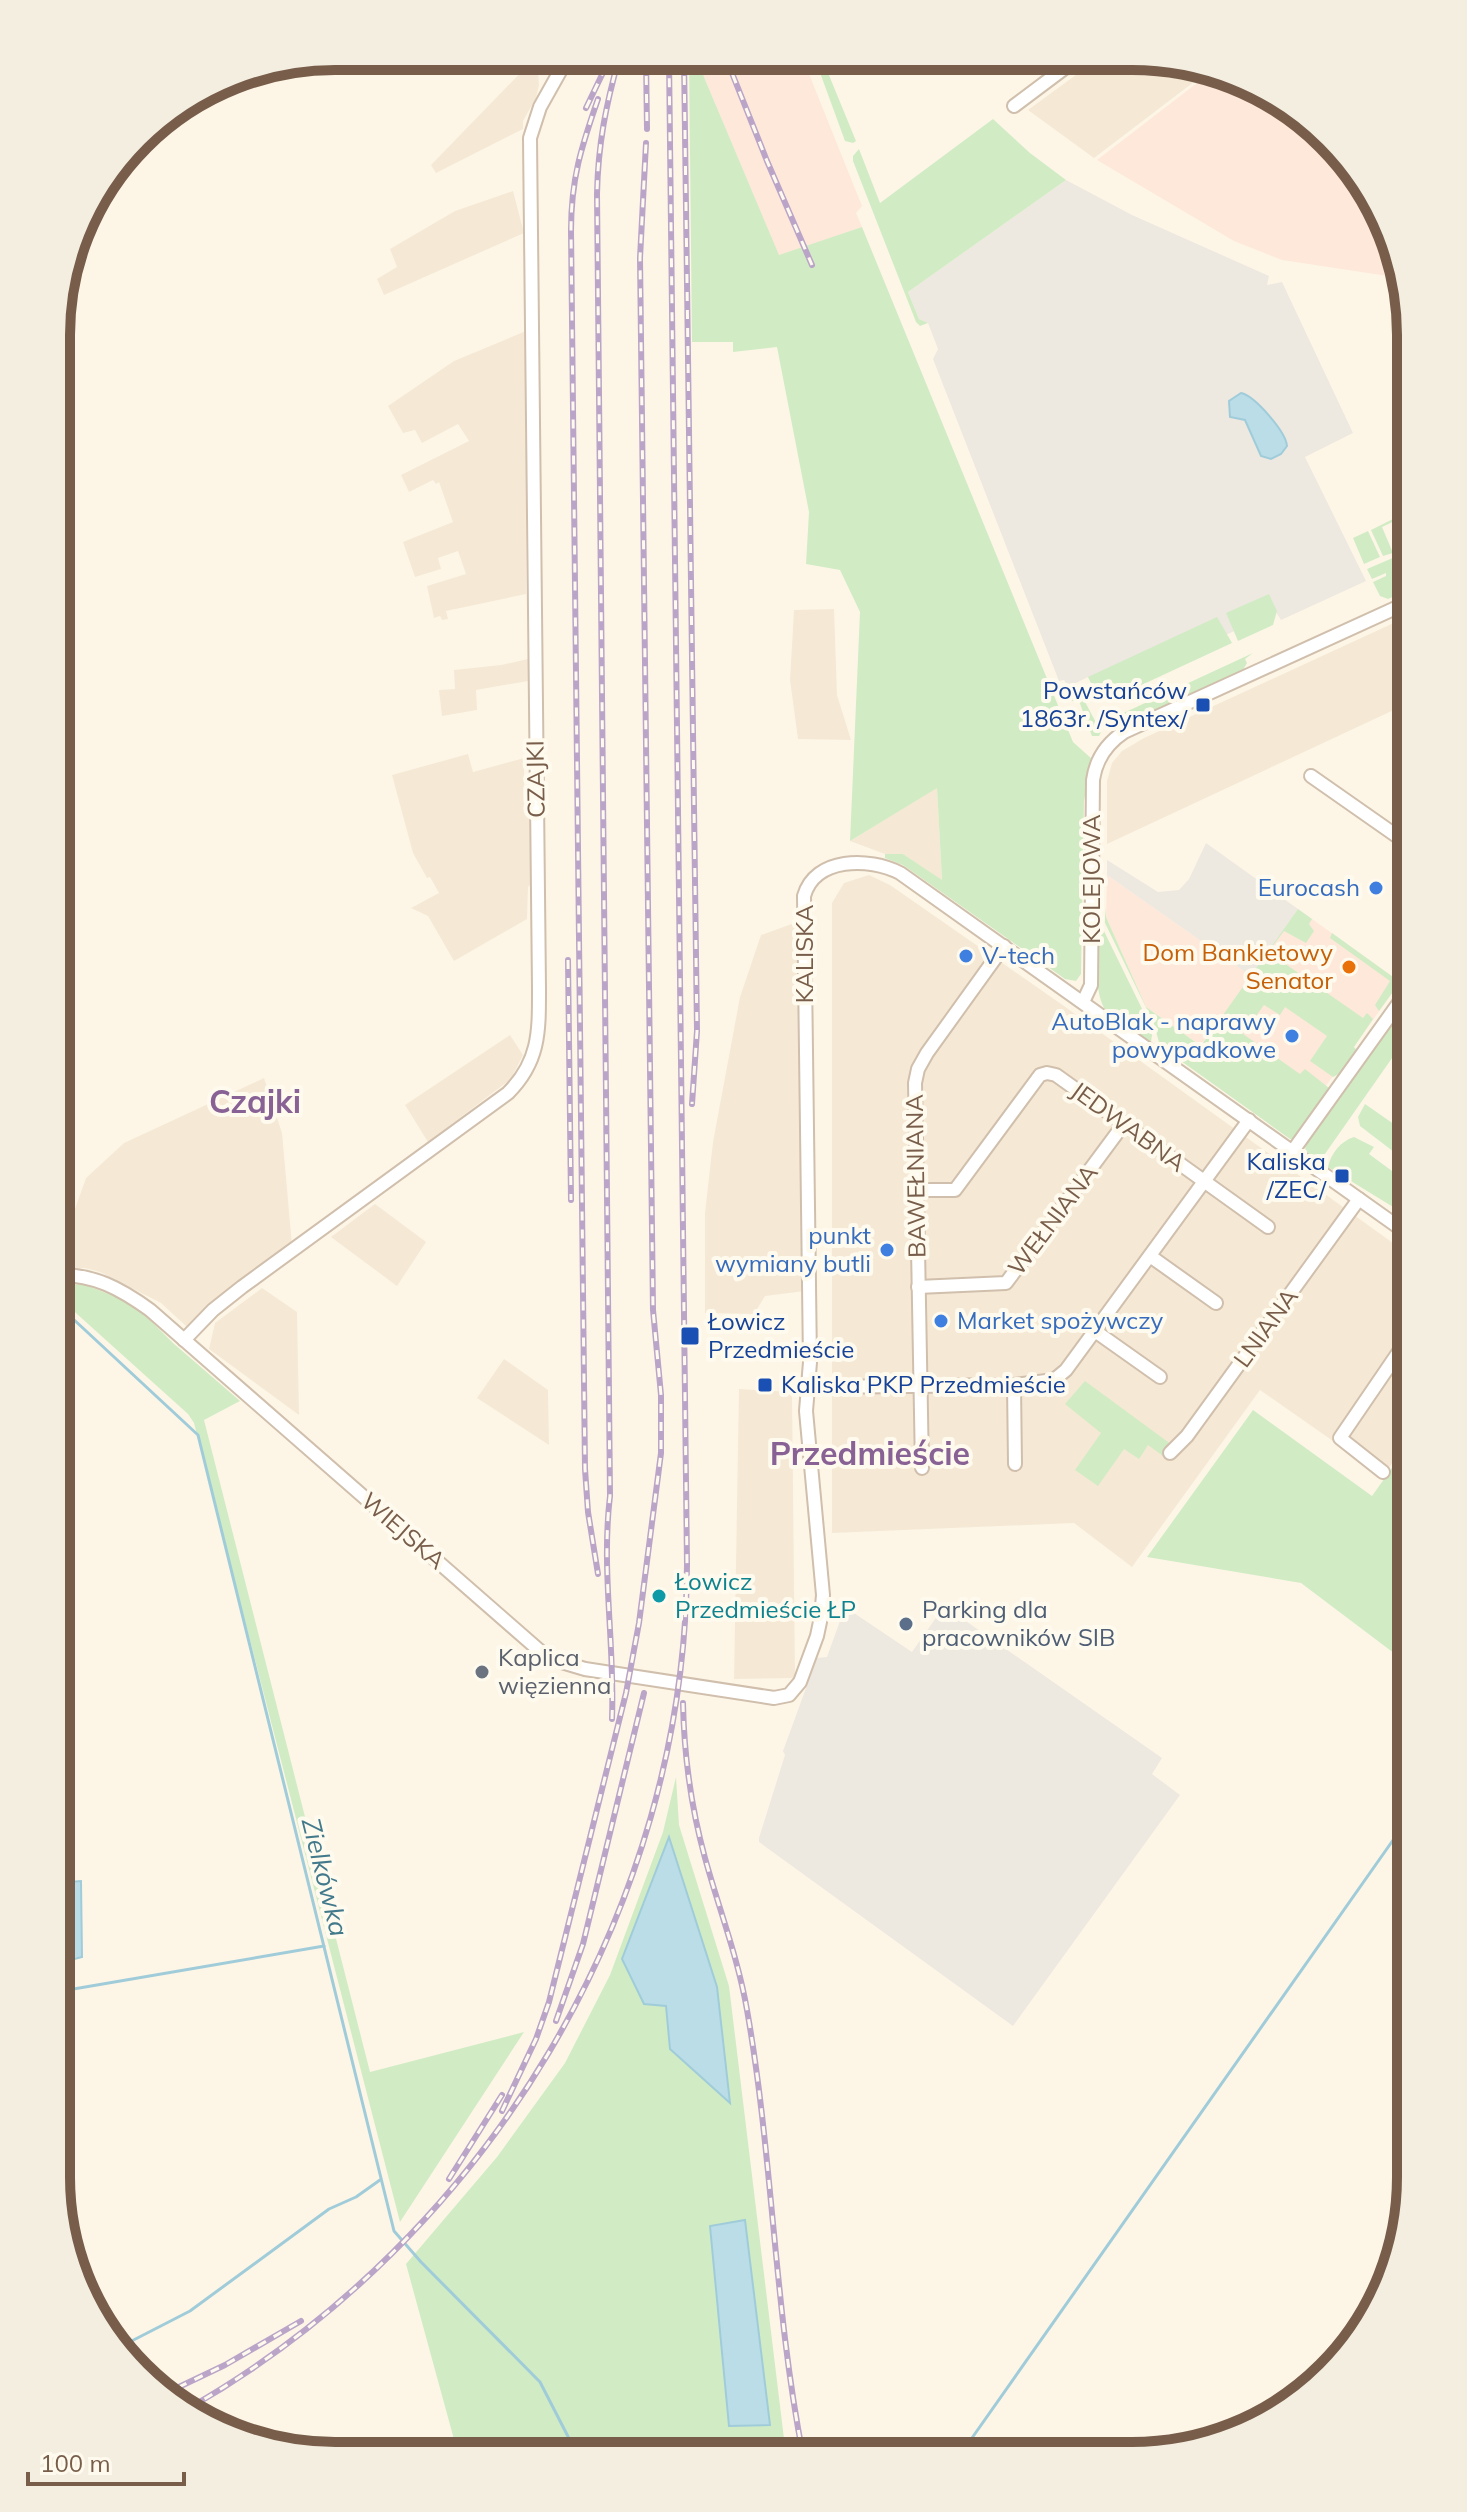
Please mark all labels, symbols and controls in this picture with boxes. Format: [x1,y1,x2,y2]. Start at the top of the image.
place label: Powstańców 1863r. /Syntex/ [1020,675,1188,733]
marker: Powstańców 1863r. /Syntex/ [1194,696,1212,714]
street label: CZAJKI [519,740,551,818]
street label: KOLEJOWA [1076,814,1106,944]
place label: Eurocash [1258,872,1360,902]
marker: Eurocash [1367,879,1385,897]
street label: KALISKA [789,904,819,1003]
place label: Dom Bankietowy Senator [1142,937,1333,995]
place label: V-tech [982,940,1055,970]
marker: V-tech [957,947,975,965]
marker: Dom Bankietowy Senator [1340,958,1358,976]
place label: AutoBlak - naprawy powypadkowe [1051,1006,1276,1064]
marker: AutoBlak - naprawy powypadkowe [1283,1027,1301,1045]
street label: JEDWABNA [1065,1075,1192,1178]
district label: Czajki [209,1081,301,1121]
street label: BAWEŁNIANA [899,1094,931,1258]
place label: Kaliska /ZEC/ [1246,1146,1327,1204]
street label: WEŁNIANA [1001,1158,1104,1281]
marker: Kaliska /ZEC/ [1333,1167,1351,1185]
place label: punkt wymiany butli [715,1220,871,1278]
marker: punkt wymiany butli [878,1241,896,1259]
street label: LNIANA [1226,1282,1304,1373]
place label: Market spożywczy [957,1305,1164,1335]
place label: Łowicz Przedmieście [707,1306,854,1364]
marker: Market spożywczy [932,1312,950,1330]
marker: Łowicz Przedmieście [679,1325,701,1347]
place label: Kaliska PKP Przedmieście [781,1369,1066,1399]
marker: Kaliska PKP Przedmieście [756,1376,774,1394]
district label: Przedmieście [770,1433,970,1473]
street label: WIEJSKA [355,1485,452,1575]
place label: Łowicz Przedmieście ŁP [674,1566,856,1624]
marker: Łowicz Przedmieście ŁP [650,1587,668,1605]
place label: Parking dla pracowników SIB [922,1594,1115,1652]
marker: Parking dla pracowników SIB [897,1615,915,1633]
place label: Kaplica więzienna [498,1642,611,1700]
marker: Kaplica więzienna [473,1663,491,1681]
water label: Zielkówka [295,1814,356,1940]
scale bar [28,2436,184,2486]
text: 100 m [40,2448,111,2478]

